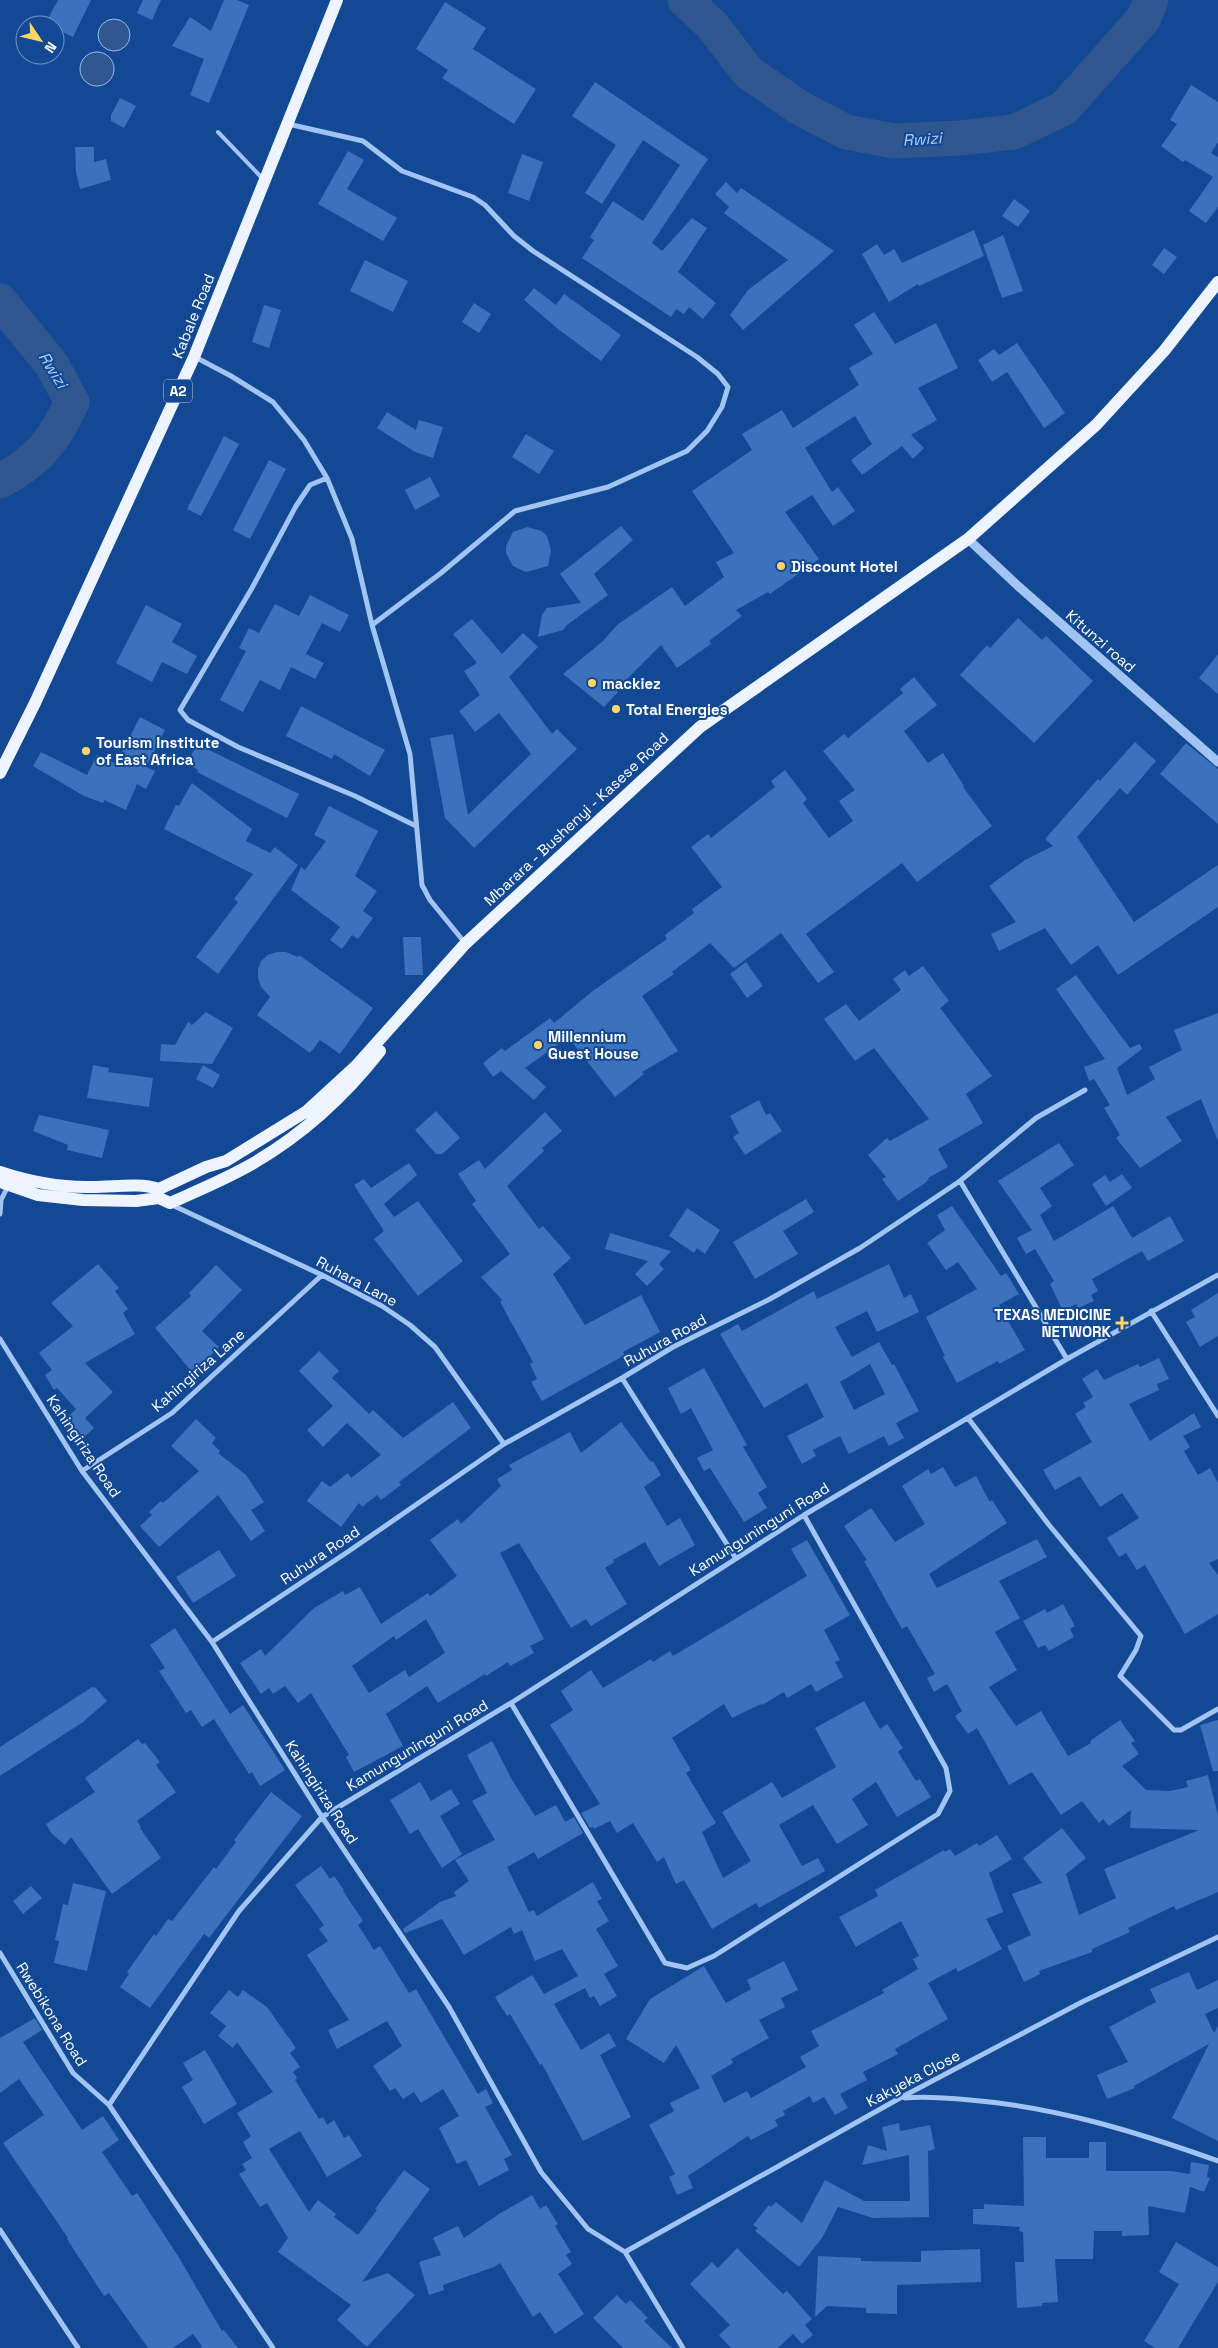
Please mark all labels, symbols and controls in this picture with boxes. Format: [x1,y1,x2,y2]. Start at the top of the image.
north arrow [15,15,65,65]
text: N [41,38,61,56]
water label: Rwizi [902,127,944,151]
street label: Kabale Road [167,271,219,361]
water label: Rwizi [34,348,73,394]
road number: A2 [164,380,192,402]
place label: Discount Hotel [791,557,898,576]
marker: Discount Hotel [775,560,787,572]
street label: Kitunzi road [1062,606,1140,676]
place label: mackiez [602,674,661,693]
marker: mackiez [586,677,598,689]
place label: Total Energies [626,700,728,719]
marker: Total Energies [610,703,622,715]
street label: Mbarara - Bushenyi - Kasese Road [480,728,672,910]
place label: Tourism Institute of East Africa [96,733,220,769]
marker: Tourism Institute of East Africa [80,745,92,757]
place label: Millennium Guest House [548,1027,639,1063]
marker: Millennium Guest House [532,1039,544,1051]
street label: Ruhara Lane [313,1252,401,1310]
place label: TEXAS MEDICINE NETWORK [994,1305,1112,1341]
street label: Ruhura Road [620,1309,710,1371]
marker: TEXAS MEDICINE NETWORK [1115,1316,1129,1330]
street label: Kahingiriza Lane [147,1324,249,1416]
street label: Kahingiriza Road [43,1391,125,1501]
street label: Kamunguninguni Road [685,1478,833,1580]
street label: Ruhura Road [277,1522,363,1588]
street label: Kamunguninguni Road [343,1695,491,1795]
street label: Kahingiriza Road [281,1737,363,1847]
street label: Rwebikona Road [12,1959,92,2069]
street label: Kakyeka Close [863,2045,963,2111]

